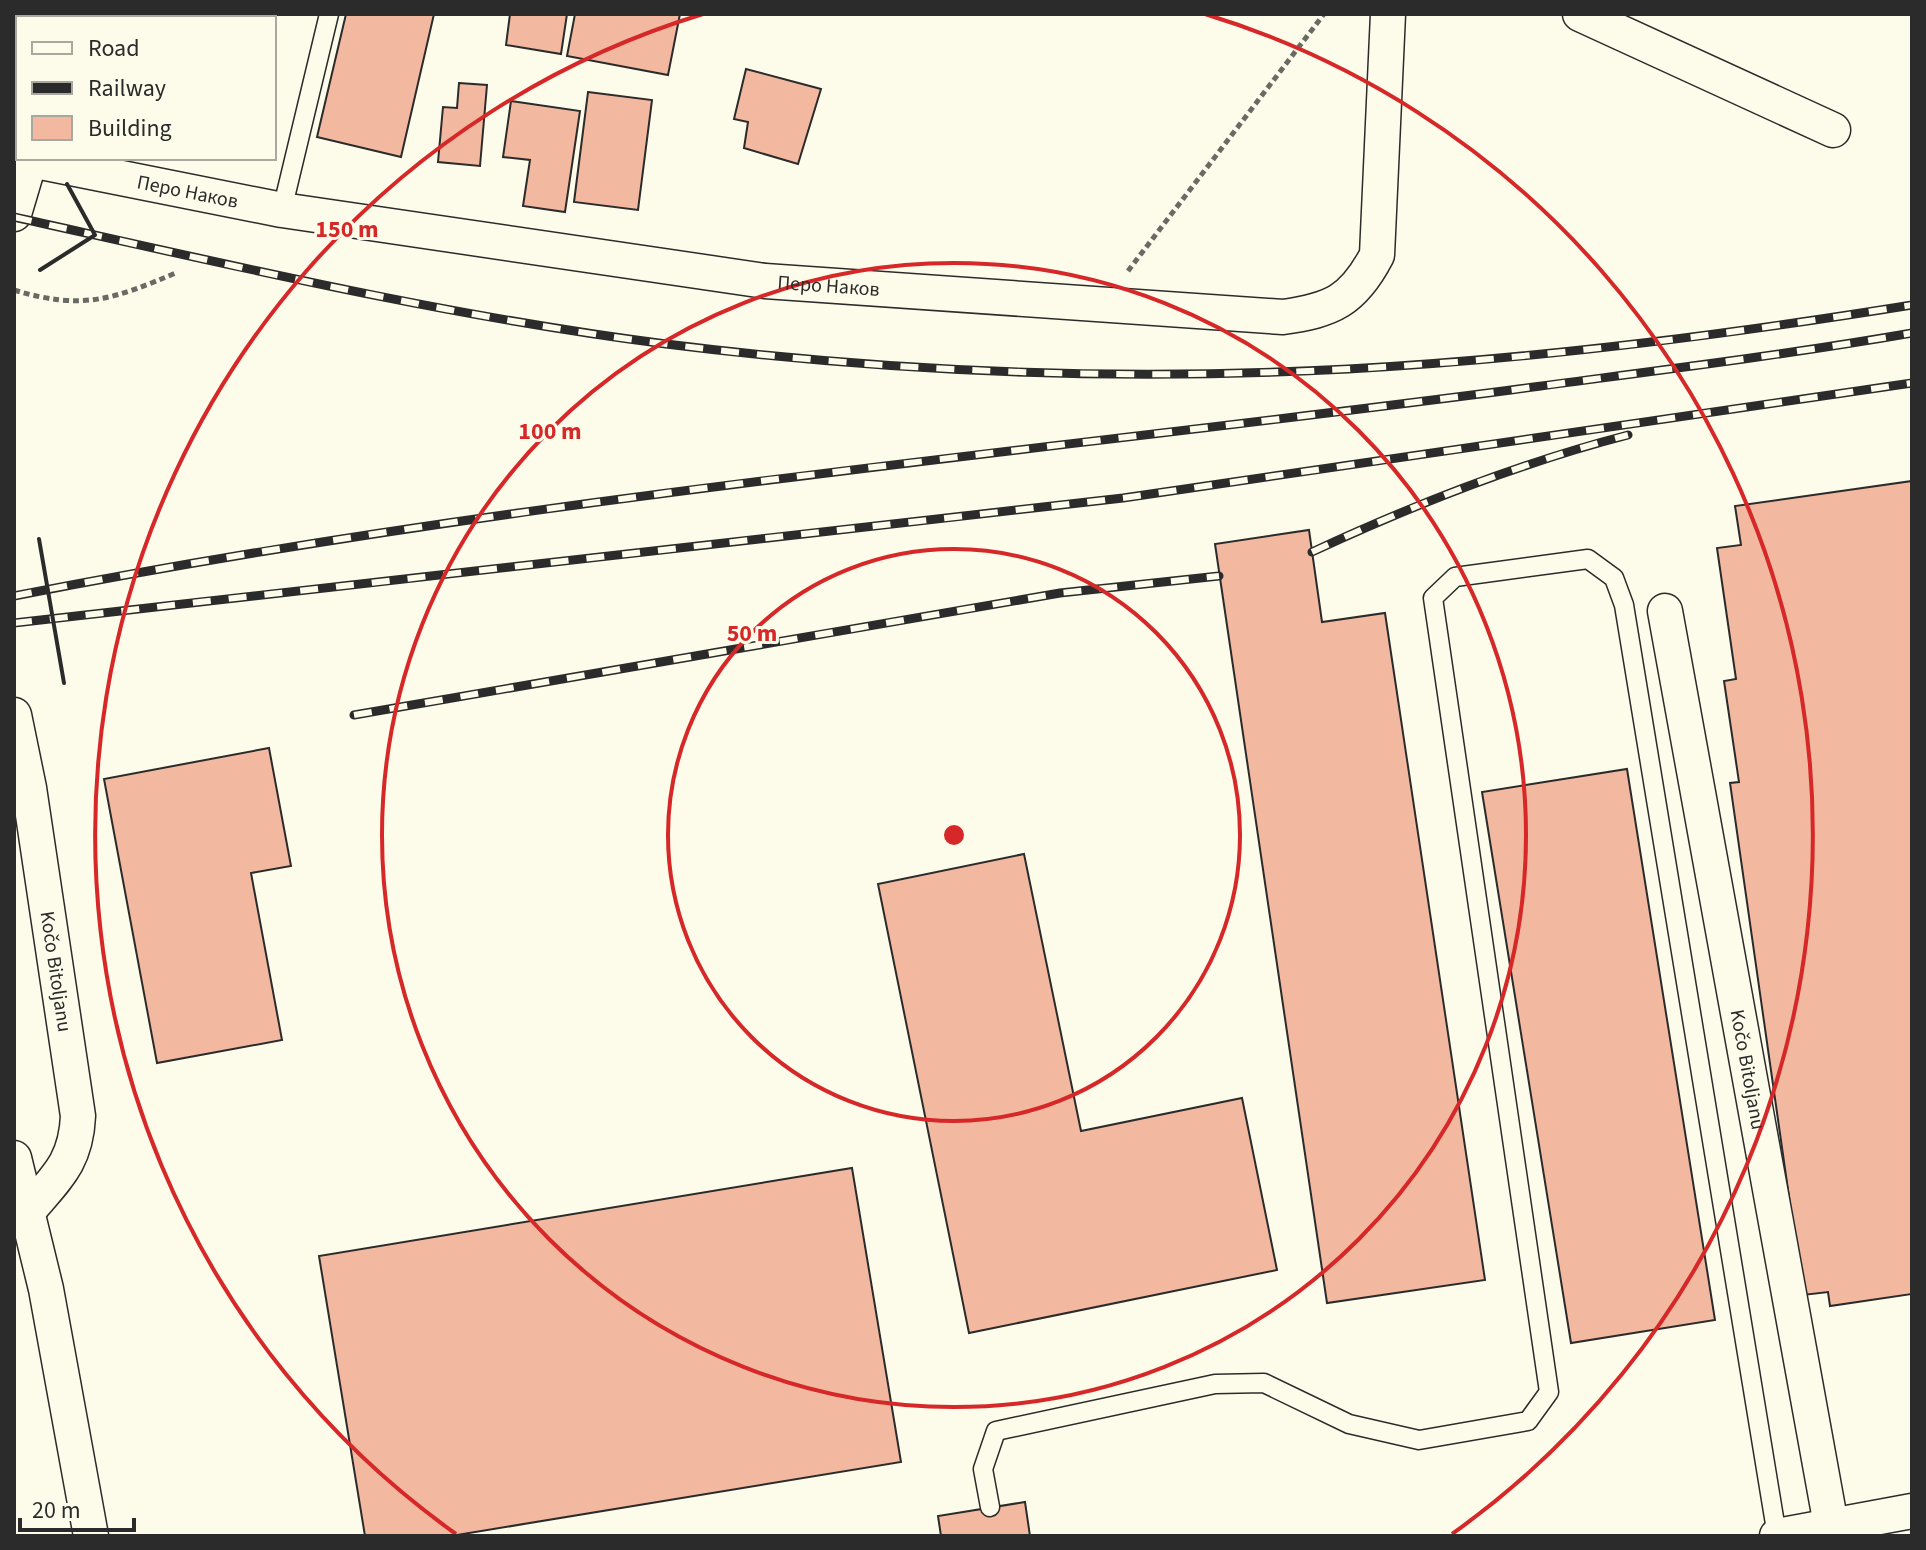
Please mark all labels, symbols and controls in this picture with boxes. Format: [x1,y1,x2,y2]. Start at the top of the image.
legend [16,16,276,160]
text: Road [88,31,140,66]
text: Railway [88,71,166,106]
text: Building [88,111,172,146]
street label: Перо Наков [135,168,241,216]
text: 150 m [315,212,379,247]
street label: Перо Наков [776,269,881,304]
text: 100 m [518,414,582,449]
text: 50 m [727,616,777,651]
centre of rings [940,821,968,849]
street label: Kočo Bitoljanu [33,909,78,1034]
street label: Kočo Bitoljanu [1723,1007,1772,1132]
scale bar [20,1482,134,1532]
text: 20 m [32,1493,81,1528]

